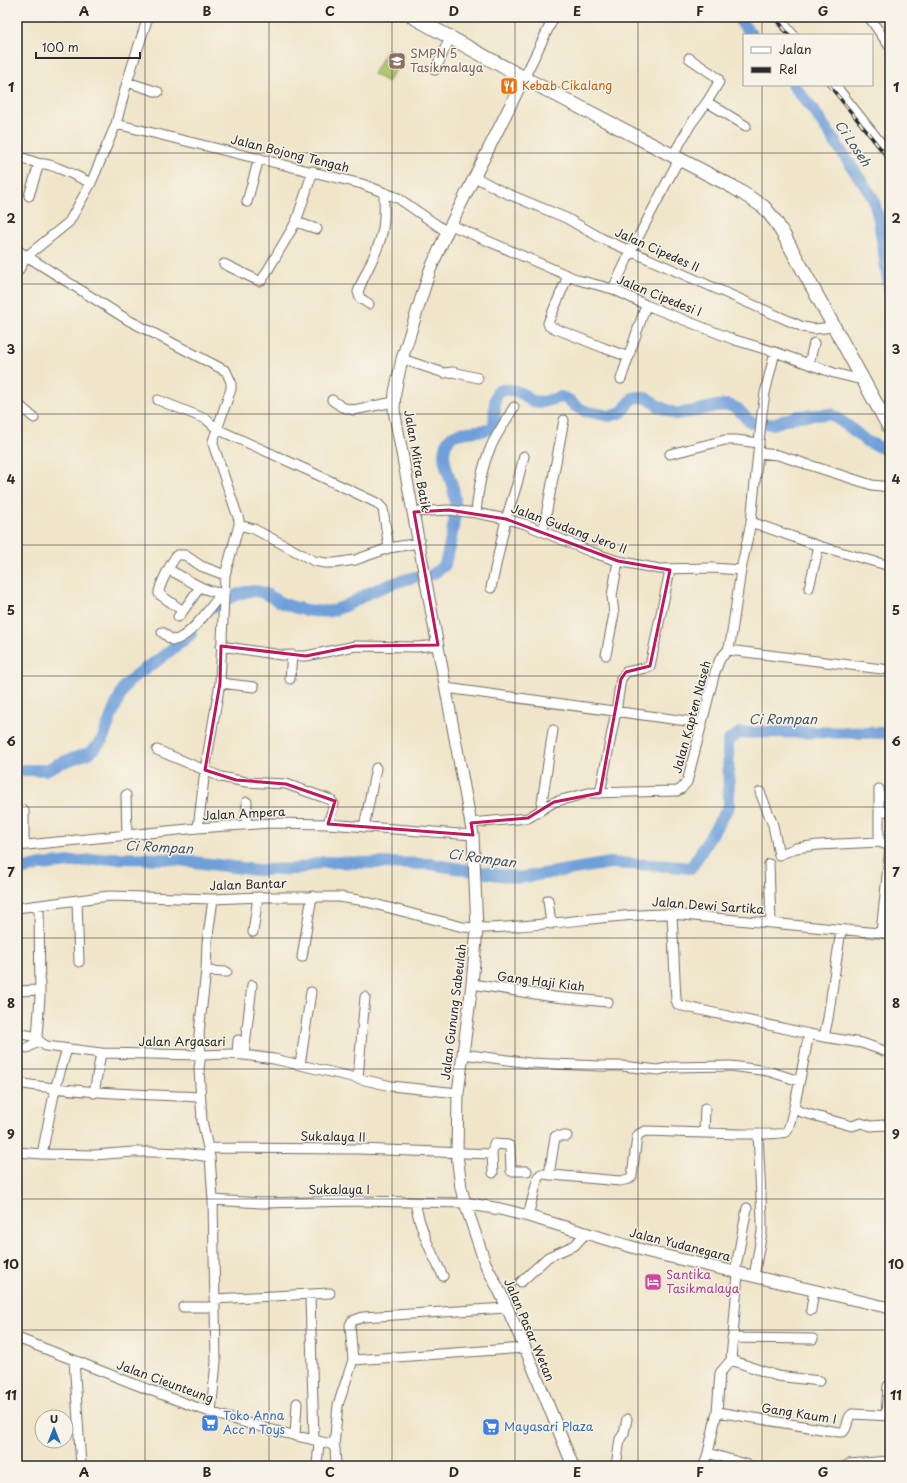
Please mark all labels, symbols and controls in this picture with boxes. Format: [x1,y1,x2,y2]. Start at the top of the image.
text: A [79,1,89,20]
text: B [203,1,212,20]
text: C [325,1,335,20]
text: D [449,1,459,20]
text: E [573,1,581,20]
text: F [696,1,704,20]
text: G [818,1,828,20]
scale bar [36,34,140,60]
legend [743,34,873,86]
text: 100 m [42,38,79,56]
text: Jalan [779,40,812,58]
place label: SMPN 5 Tasikmalaya [410,44,484,76]
school or university icon: SMPN 5 Tasikmalaya [387,51,407,71]
text: Rel [779,60,797,78]
restaurant icon: Kebab Cikalang [499,76,519,96]
place label: Kebab Cikalang [522,76,612,94]
text: 1 [8,77,14,96]
text: 1 [893,77,899,96]
water label: Ci Loseh [831,116,876,170]
street label: Jalan Bojong Tengah [229,130,351,176]
text: 2 [6,208,16,227]
text: 2 [891,208,901,227]
street label: Jalan Cipedes II [612,222,703,276]
street label: Jalan Cipedesi I [614,270,705,320]
text: 3 [7,339,16,358]
text: 3 [892,339,901,358]
street label: Jalan Mitra Batik [400,408,436,513]
text: 4 [7,469,16,488]
text: 4 [892,469,901,488]
street label: Jalan Gudang Jero II [509,499,630,557]
text: 5 [7,600,15,619]
text: 5 [892,600,900,619]
street label: Jalan Kapten Naseh [667,658,715,775]
water label: Ci Rompan [749,709,818,728]
text: 6 [6,731,16,750]
text: 6 [891,731,901,750]
street label: Jalan Ampera [202,802,286,824]
water label: Ci Rompan [124,835,195,858]
water label: Ci Rompan [447,843,518,872]
text: 7 [7,862,15,881]
text: 7 [892,862,900,881]
street label: Jalan Bantar [209,874,287,894]
street label: Jalan Dewi Sartika [651,892,765,918]
street label: Jalan Gunung Sabeulah [436,943,470,1081]
street label: Gang Haji Kiah [496,967,586,995]
text: 8 [7,993,15,1012]
text: 8 [892,993,900,1012]
street label: Jalan Argasari [138,1032,226,1050]
text: 9 [7,1124,15,1143]
text: 9 [892,1124,900,1143]
street label: Sukalaya II [300,1126,366,1146]
street label: Sukalaya I [308,1180,370,1198]
street label: Jalan Yudanegara [628,1223,733,1265]
text: 10 [3,1254,19,1273]
text: 10 [888,1254,904,1273]
place label: Santika Tasikmalaya [666,1265,740,1297]
hotel icon: Santika Tasikmalaya [643,1272,663,1292]
street label: Jalan Pasar Wetan [500,1276,560,1384]
street label: Jalan Cieunteung [114,1355,216,1407]
text: 11 [5,1385,17,1404]
text: 11 [890,1385,902,1404]
street label: Gang Kaum I [760,1398,838,1428]
place label: Toko Anna Acc n Toys [223,1406,286,1438]
north arrow [34,1409,74,1449]
text: U [50,1410,58,1427]
supermarket icon: Toko Anna Acc n Toys [200,1413,220,1433]
supermarket icon: Mayasari Plaza [481,1417,501,1437]
place label: Mayasari Plaza [504,1417,594,1435]
text: A [79,1462,89,1481]
text: B [203,1462,212,1481]
text: C [325,1462,335,1481]
text: D [449,1462,459,1481]
text: E [573,1462,581,1481]
text: F [696,1462,704,1481]
text: G [818,1462,828,1481]

